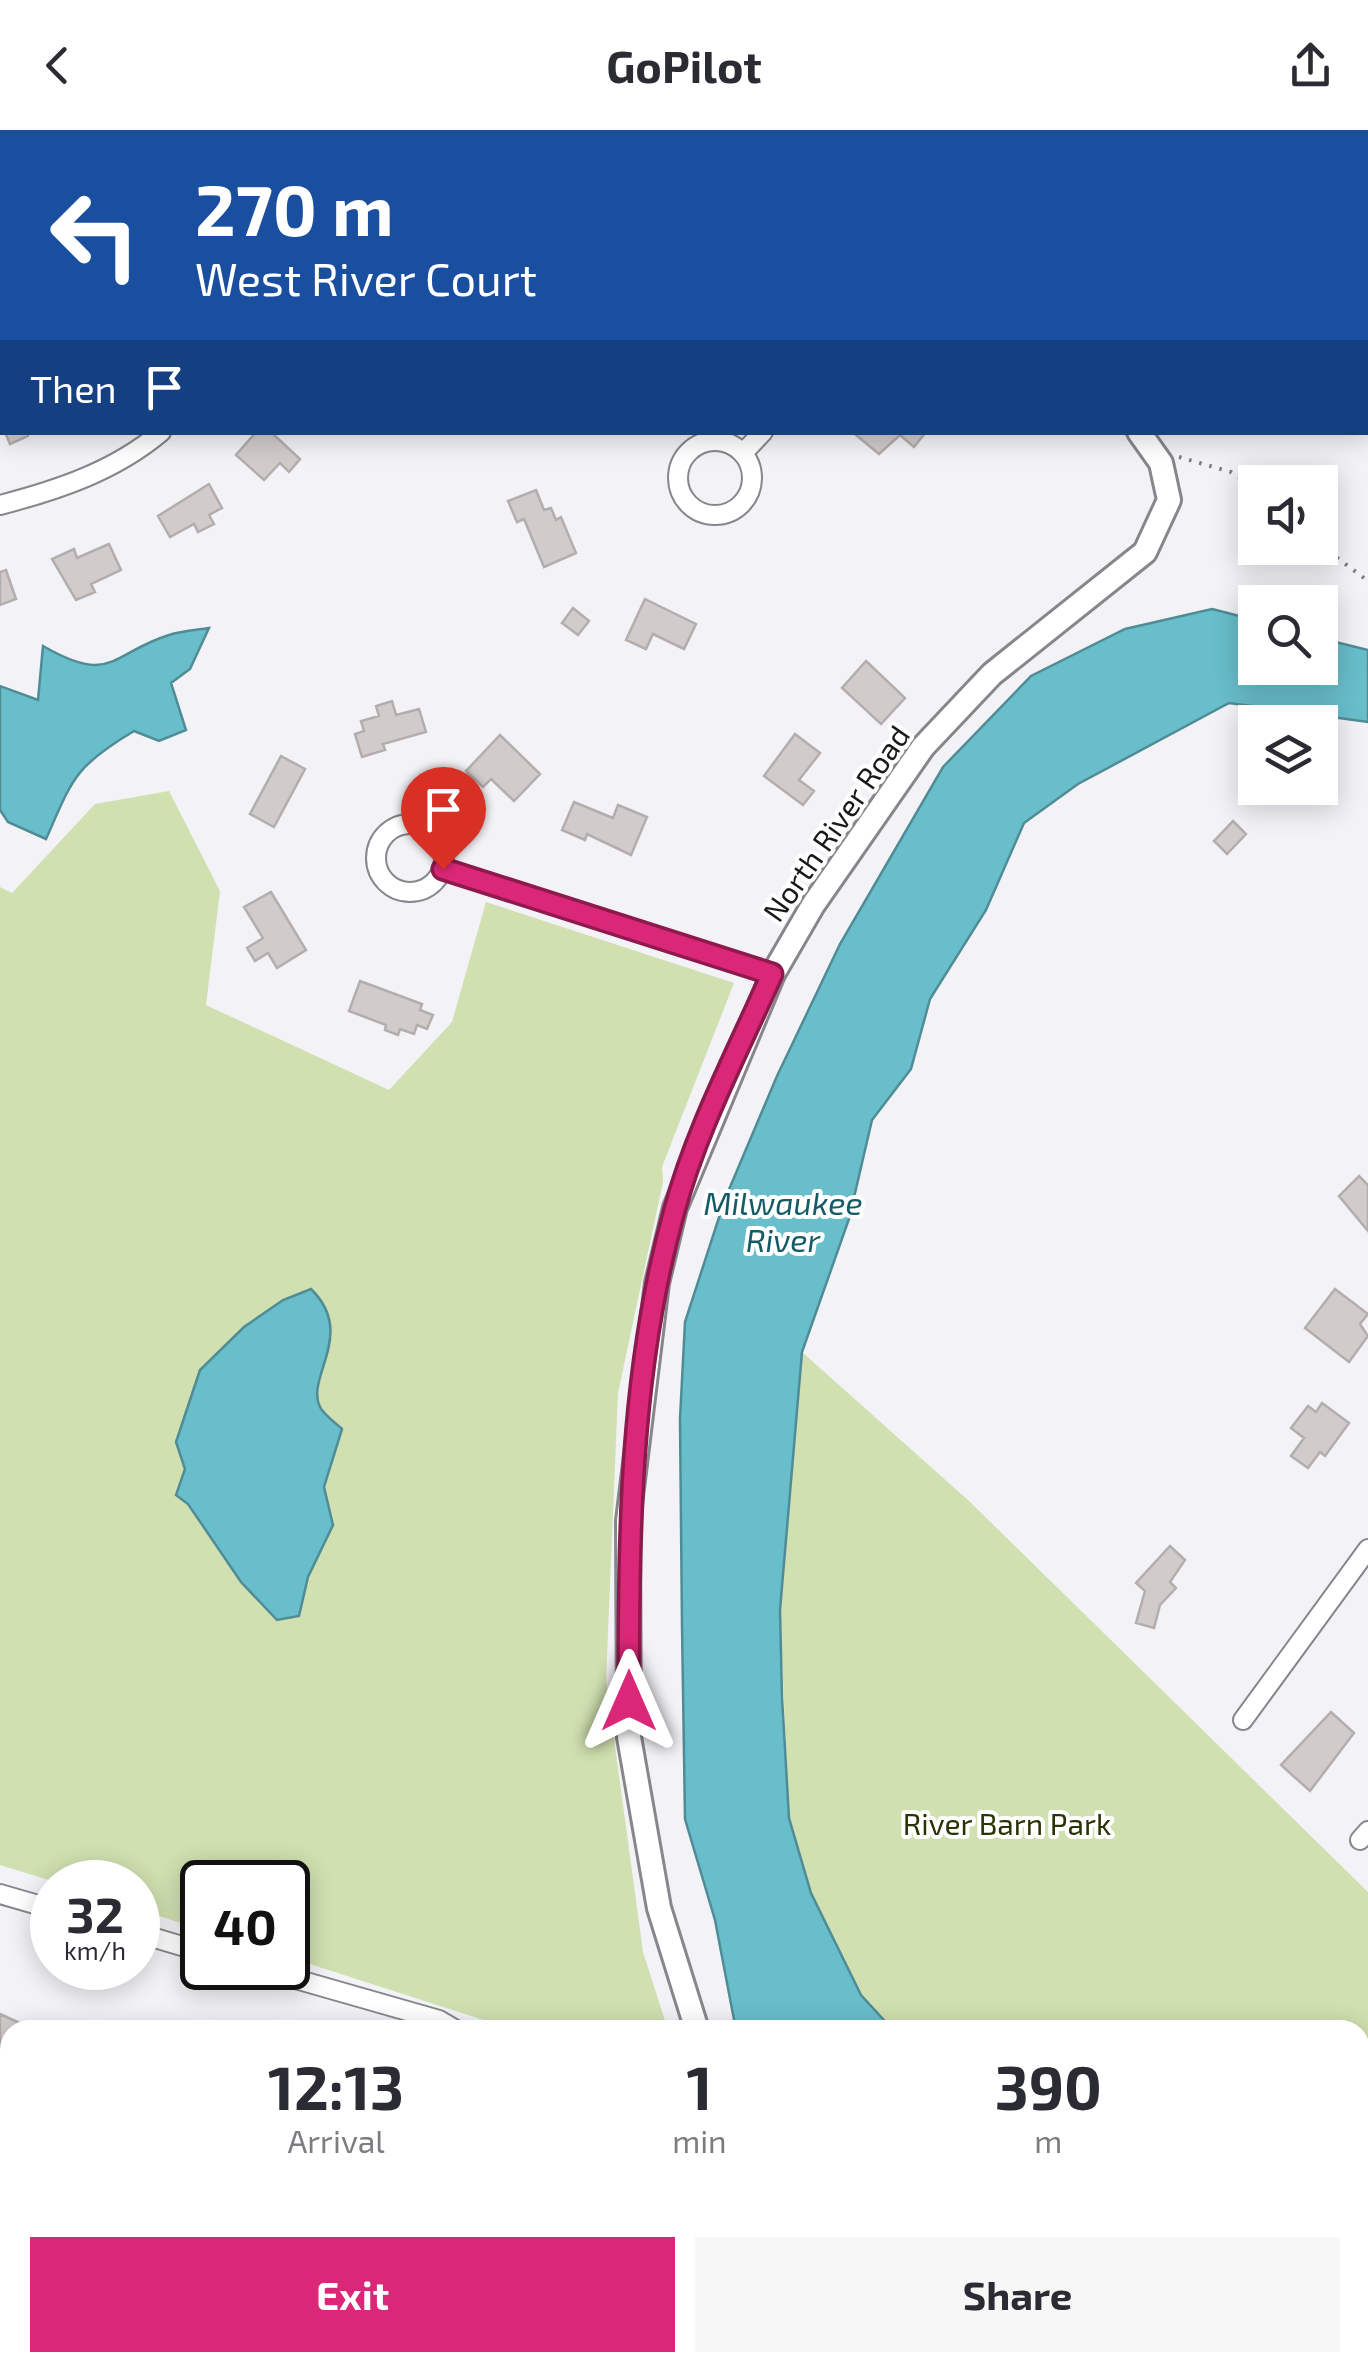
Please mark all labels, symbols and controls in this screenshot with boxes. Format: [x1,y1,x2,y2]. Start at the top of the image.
icon: back [30,38,85,93]
text: GoPilot [606,38,762,92]
icon: share [1283,38,1338,93]
text: 270 m [195,166,394,250]
icon: left [30,170,160,300]
text: West River Court [195,251,537,305]
icon: arrive [137,360,192,415]
text: Then [30,365,117,411]
map controls [1238,465,1338,805]
button: sound [1238,465,1338,565]
button: search [1238,585,1338,685]
button: layers [1238,705,1338,805]
street label: North River Road [754,718,916,928]
pin [401,767,486,870]
icon: arrive [416,782,471,837]
water label: Milwaukee River [703,1183,863,1258]
position arrow [577,1649,681,1753]
park label: River Barn Park [903,1805,1111,1841]
speed limit sign: 40 [180,1860,310,1990]
text: 32 [66,1883,124,1943]
text: km/h [64,1935,126,1965]
text: 12:13 [268,2050,404,2122]
text: 1 [686,2050,712,2122]
text: 390 [995,2050,1102,2122]
text: Arrival [287,2121,385,2159]
text: min [672,2121,727,2159]
text: m [1034,2121,1062,2159]
button: Exit [30,2237,675,2352]
button: Share [695,2237,1340,2352]

